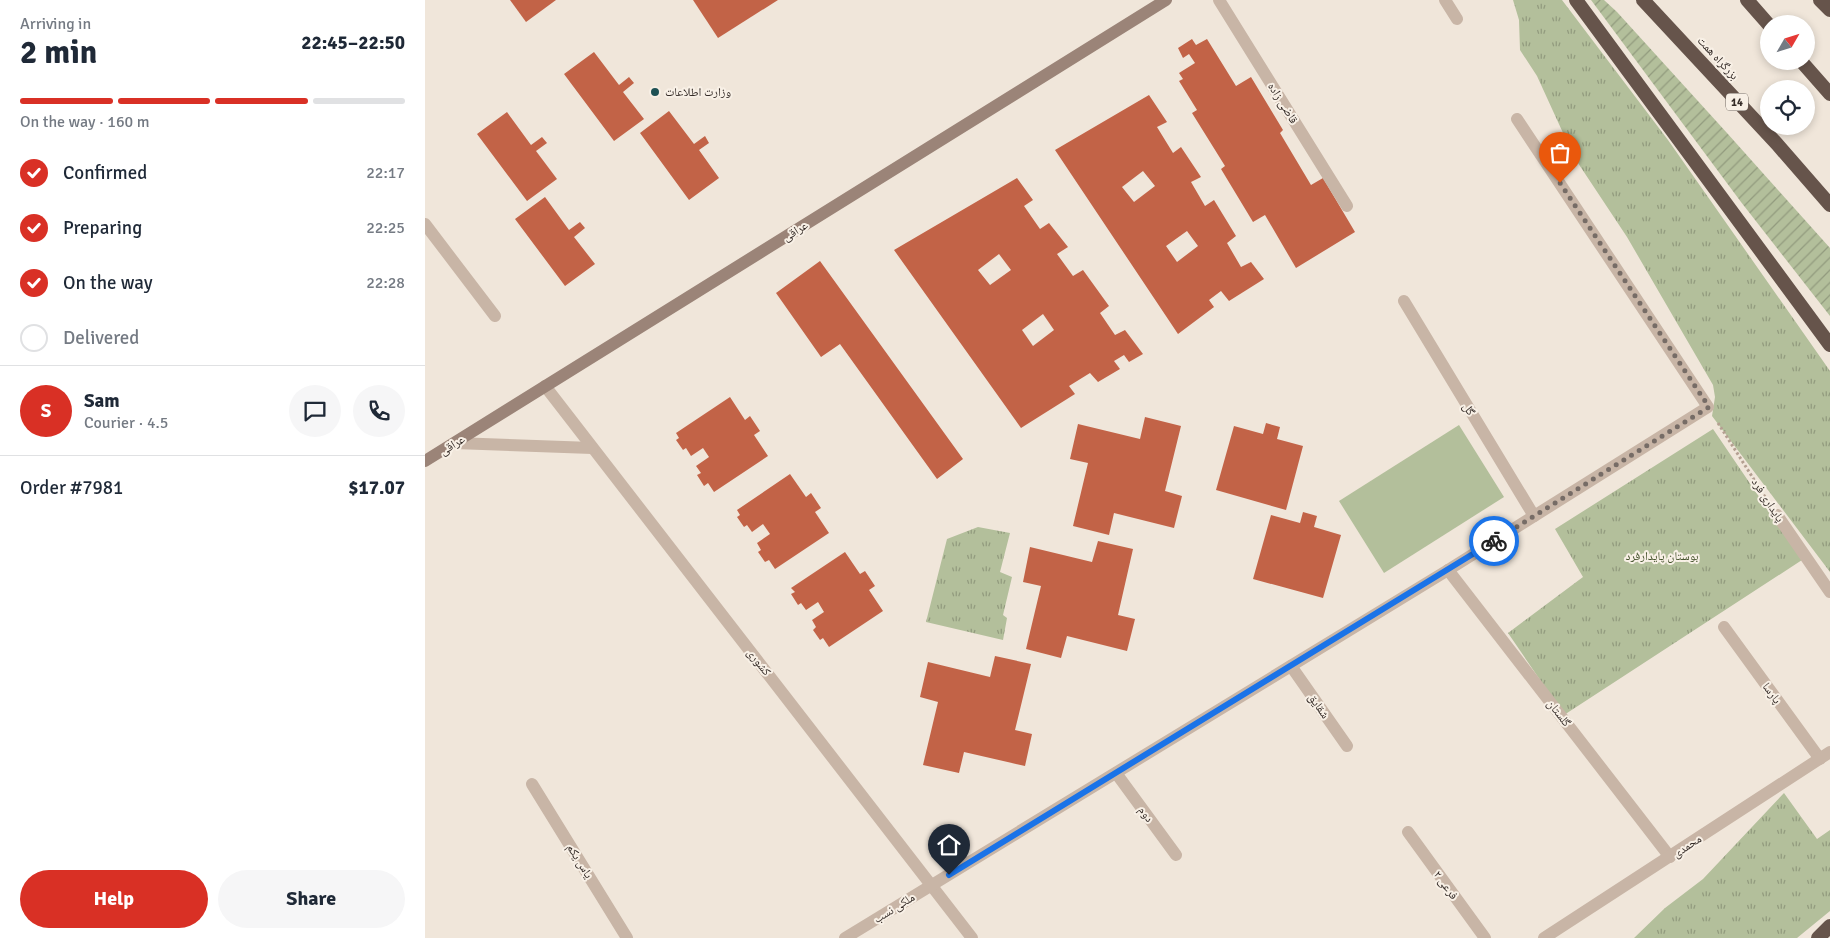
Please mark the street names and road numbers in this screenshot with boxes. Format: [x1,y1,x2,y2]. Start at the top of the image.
street label: بزرگراه همت [1694,34,1741,83]
street label: قاضی زاده [1264,80,1301,127]
road number: 14 [1726,94,1748,110]
street label: عراقی [780,218,811,245]
street label: گل [1459,400,1478,418]
street label: عراقی [437,432,468,459]
street label: پایداری فرد [1748,475,1788,525]
street label: کشوری [743,646,774,679]
street label: پارسا [1759,680,1785,707]
street label: شقایق [1305,691,1333,722]
street label: گلستان [1543,697,1574,730]
street label: دوم [1135,803,1157,825]
street label: محمدی [1670,832,1705,861]
street label: یاس یکم [563,841,596,882]
street label: فرعی ۲ [1430,868,1461,903]
street label: ملکی نسب [871,890,918,927]

